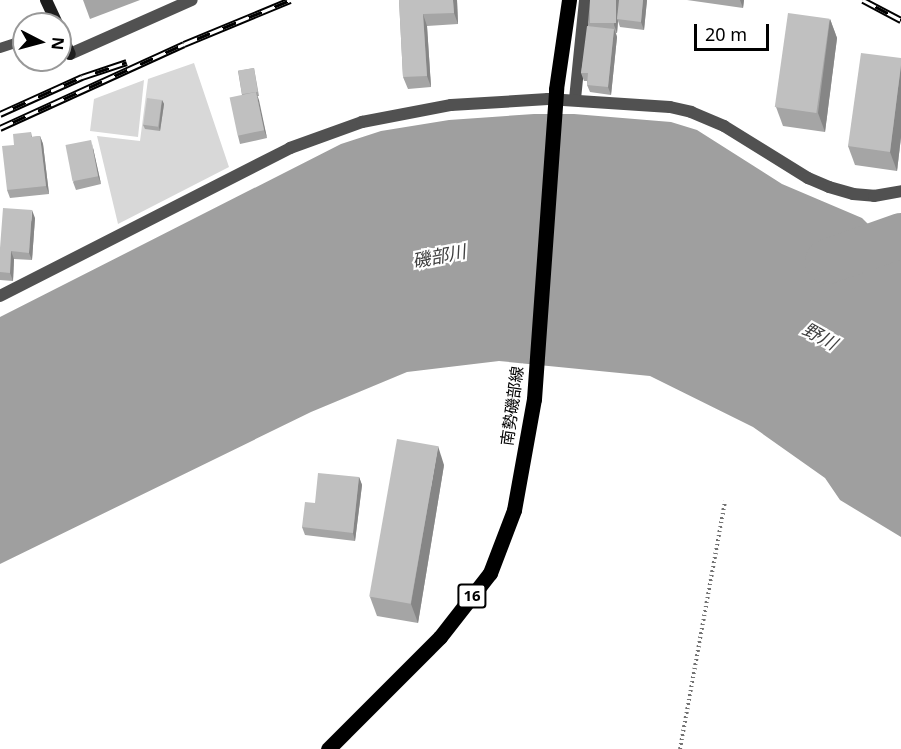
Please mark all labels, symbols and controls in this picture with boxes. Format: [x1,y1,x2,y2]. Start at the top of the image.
north arrow [12,12,72,72]
scale bar [697,12,772,50]
text: 20 m [705,22,747,46]
text: N [46,36,70,51]
water label: 磯部川 [410,240,468,272]
water label: 野川 [799,318,841,354]
street label: 南勢磯部線 [497,365,527,447]
road number: 16 [457,584,487,608]

